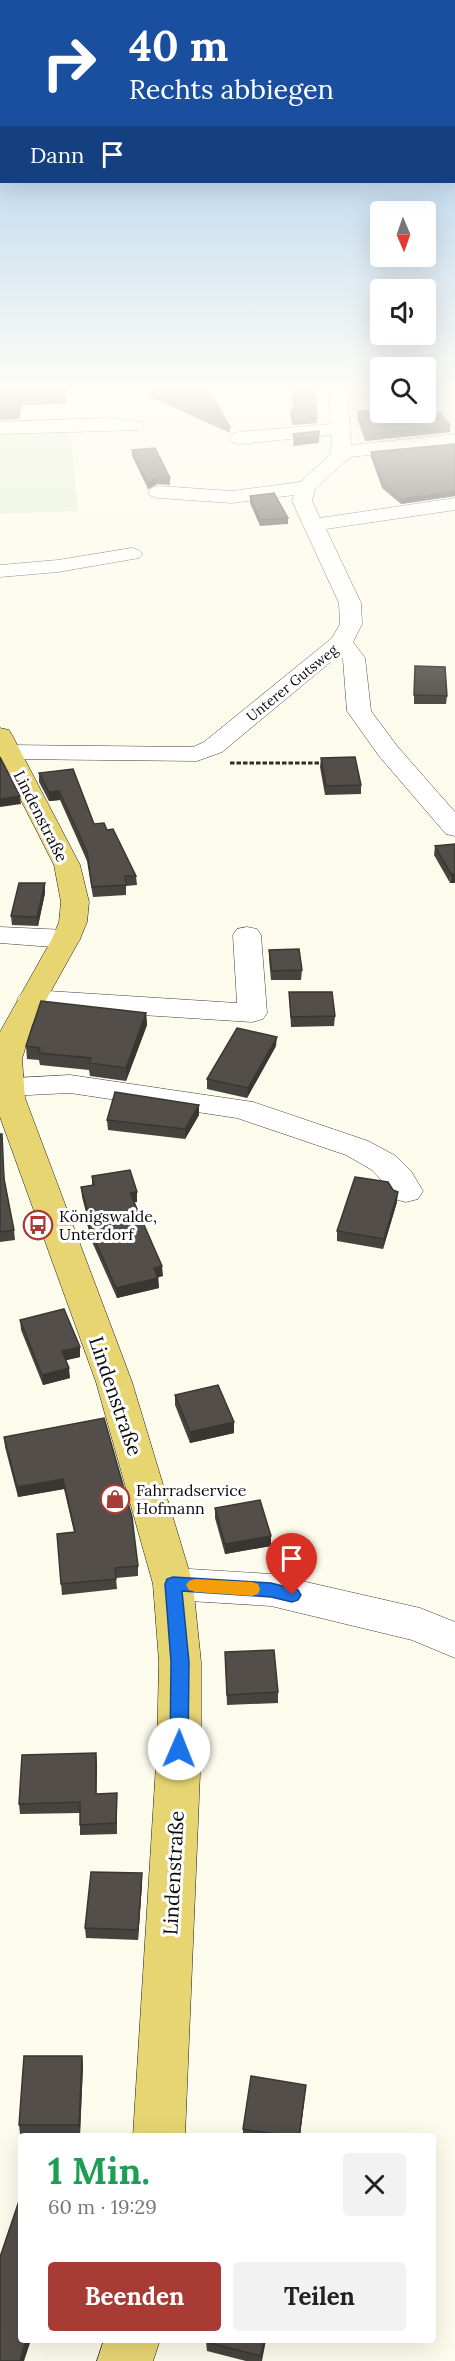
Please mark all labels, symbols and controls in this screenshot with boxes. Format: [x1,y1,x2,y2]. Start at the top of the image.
text: 40 m [129,19,228,73]
icon: right [30,24,108,102]
text: Rechts abbiegen [129,72,334,106]
icon: arrive [96,138,129,171]
text: Dann [30,141,84,169]
north arrow [370,201,436,267]
map controls [370,201,436,423]
button: sound [370,279,436,345]
button: search [370,357,436,423]
street label: Unterer Gutsweg [243,640,342,725]
street label: Lindenstraße [9,767,73,865]
place label: Königswalde, Unterdorf [59,1206,157,1244]
bus stop icon: Königswalde, Unterdorf [22,1209,54,1241]
street label: Lindenstraße [84,1333,148,1459]
place label: Fahrradservice Hofmann [136,1480,247,1518]
shop icon: Fahrradservice Hofmann [99,1483,131,1515]
pin [266,1533,317,1595]
icon: arrive [275,1542,308,1575]
position arrow [147,1717,211,1781]
street label: Lindenstraße [157,1810,189,1936]
text: 1 Min. [48,2148,150,2194]
button: close [343,2153,406,2216]
text: 60 m · 19:29 [48,2194,157,2219]
button: Beenden [48,2262,221,2331]
button: Teilen [233,2262,406,2331]

